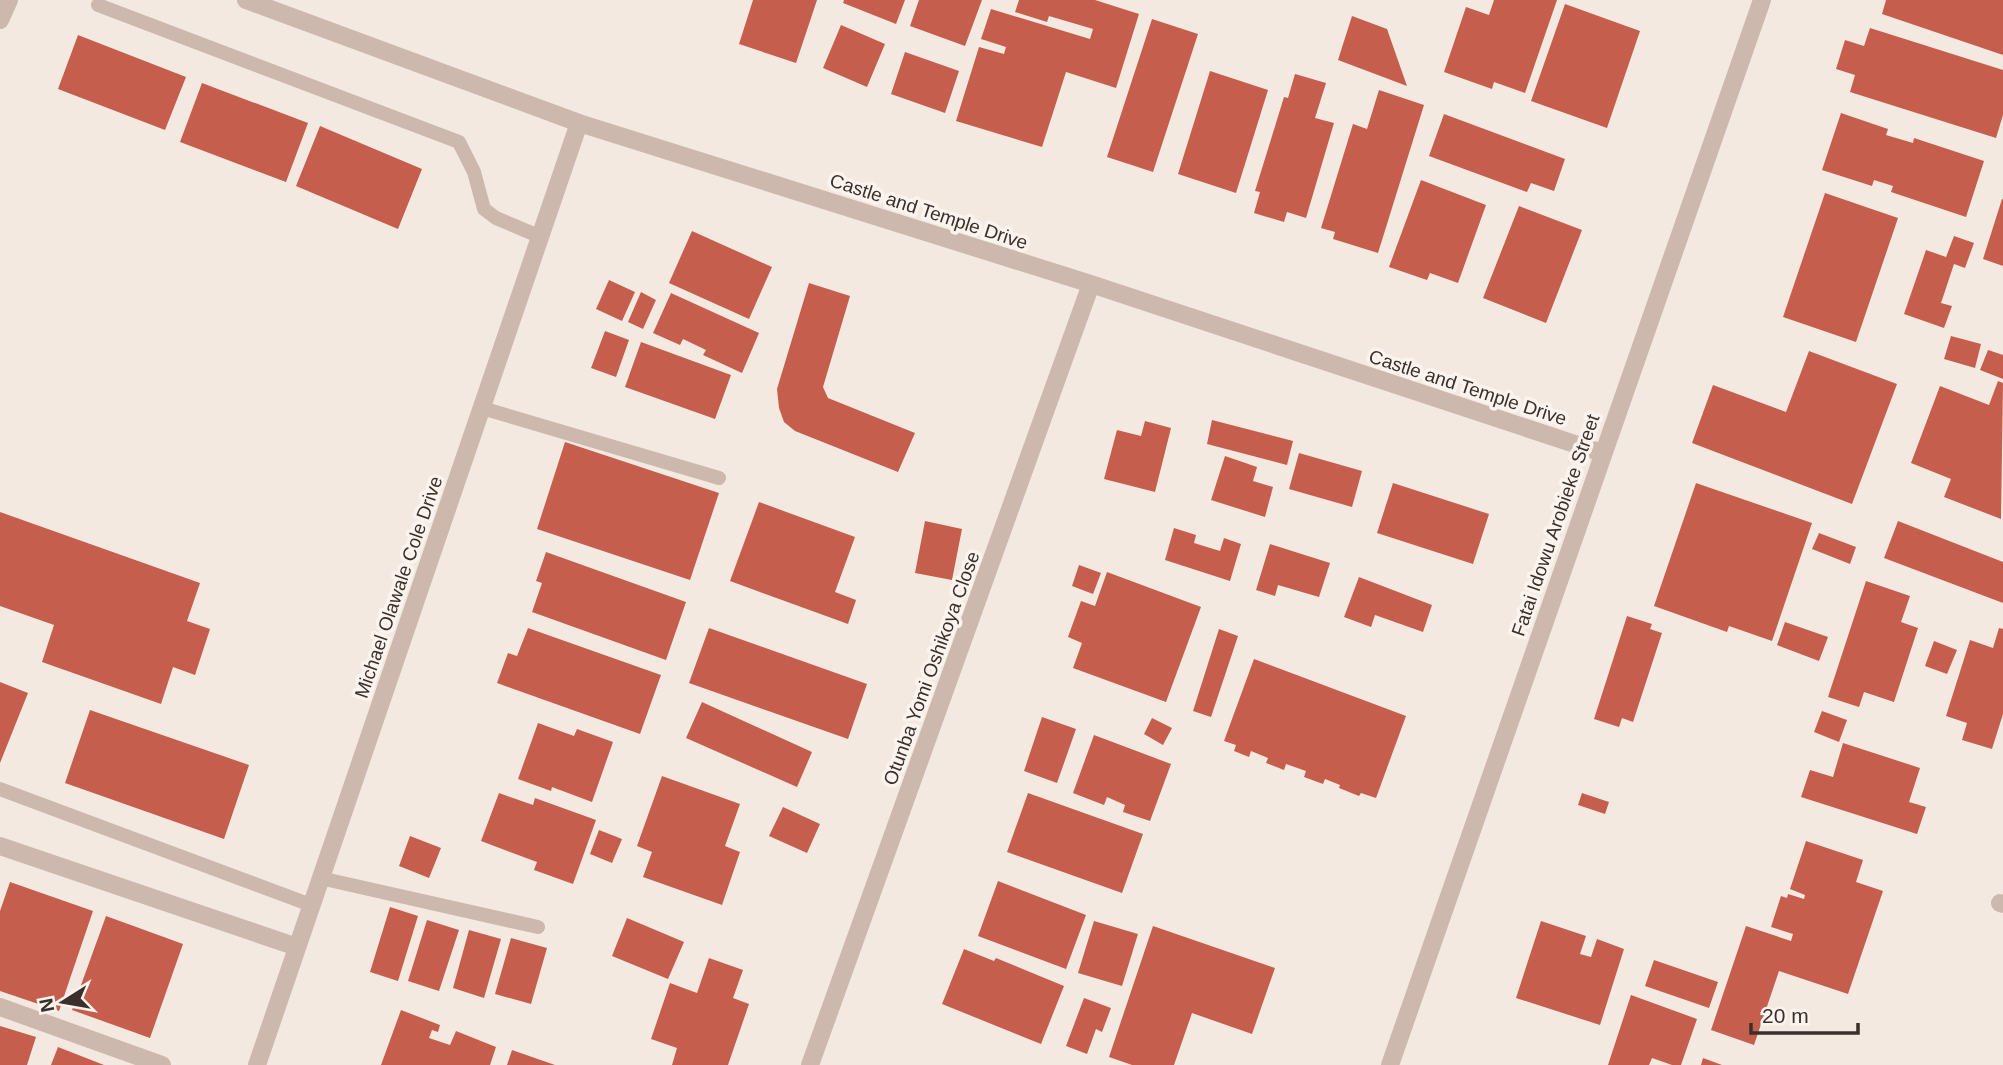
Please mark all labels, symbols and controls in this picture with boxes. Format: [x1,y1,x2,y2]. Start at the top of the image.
street label: Castle and Temple Drive [827,170,1030,253]
street label: Castle and Temple Drive [1366,346,1569,429]
street label: Fatai Idowu Arobieke Street [1508,411,1604,639]
street label: Michael Olawale Cole Drive [351,473,446,701]
street label: Otunba Yomi Oshikoya Close [879,548,984,788]
north arrow [28,967,98,1037]
scale bar [1751,992,1858,1036]
text: N [35,996,58,1014]
text: 20 m [1762,1004,1809,1027]

